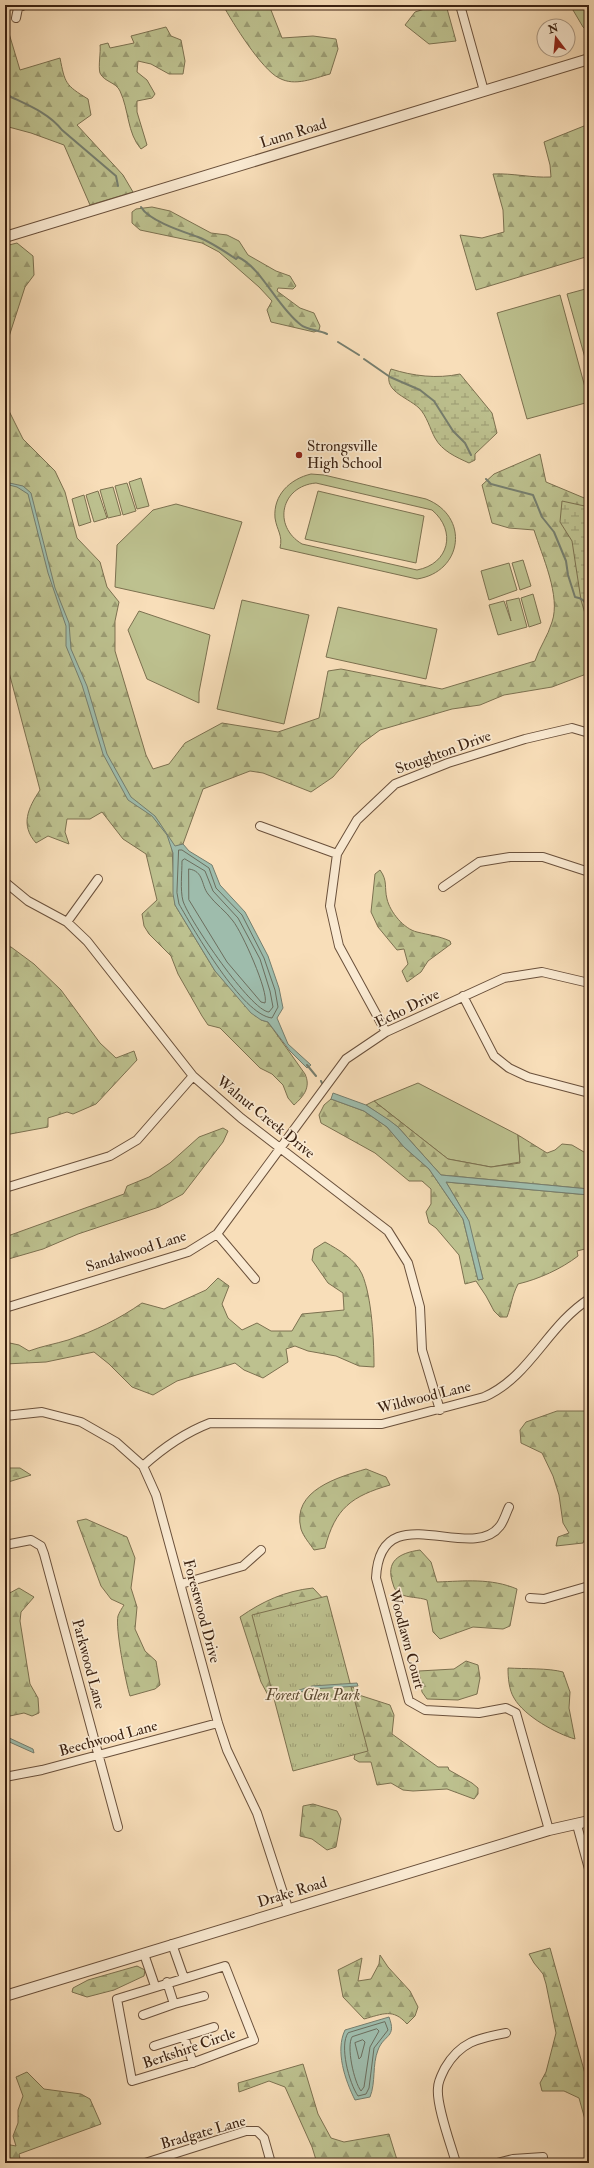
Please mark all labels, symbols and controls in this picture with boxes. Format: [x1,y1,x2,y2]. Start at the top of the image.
north arrow [536,18,576,58]
text: N [546,21,561,37]
street label: Lunn Road [258,114,329,153]
place label: Strongsville High School [307,437,382,473]
marker: Strongsville High School [294,450,304,460]
street label: Stoughton Drive [393,726,494,779]
street label: Echo Drive [372,985,443,1032]
street label: Walnut Creek Drive [212,1071,319,1163]
street label: Sandalwood Lane [83,1226,189,1277]
street label: Wildwood Lane [375,1377,473,1419]
street label: Forestwood Drive [179,1557,224,1665]
street label: Woodlawn Court [384,1586,429,1691]
street label: Parkwood Lane [67,1617,110,1711]
park label: Forest Glen Park [265,1686,360,1705]
street label: Beechwood Lane [57,1716,160,1761]
street label: Drake Road [255,1873,330,1912]
street label: Berkshire Circle [140,2024,238,2073]
street label: Bradgate Lane [158,2111,248,2154]

